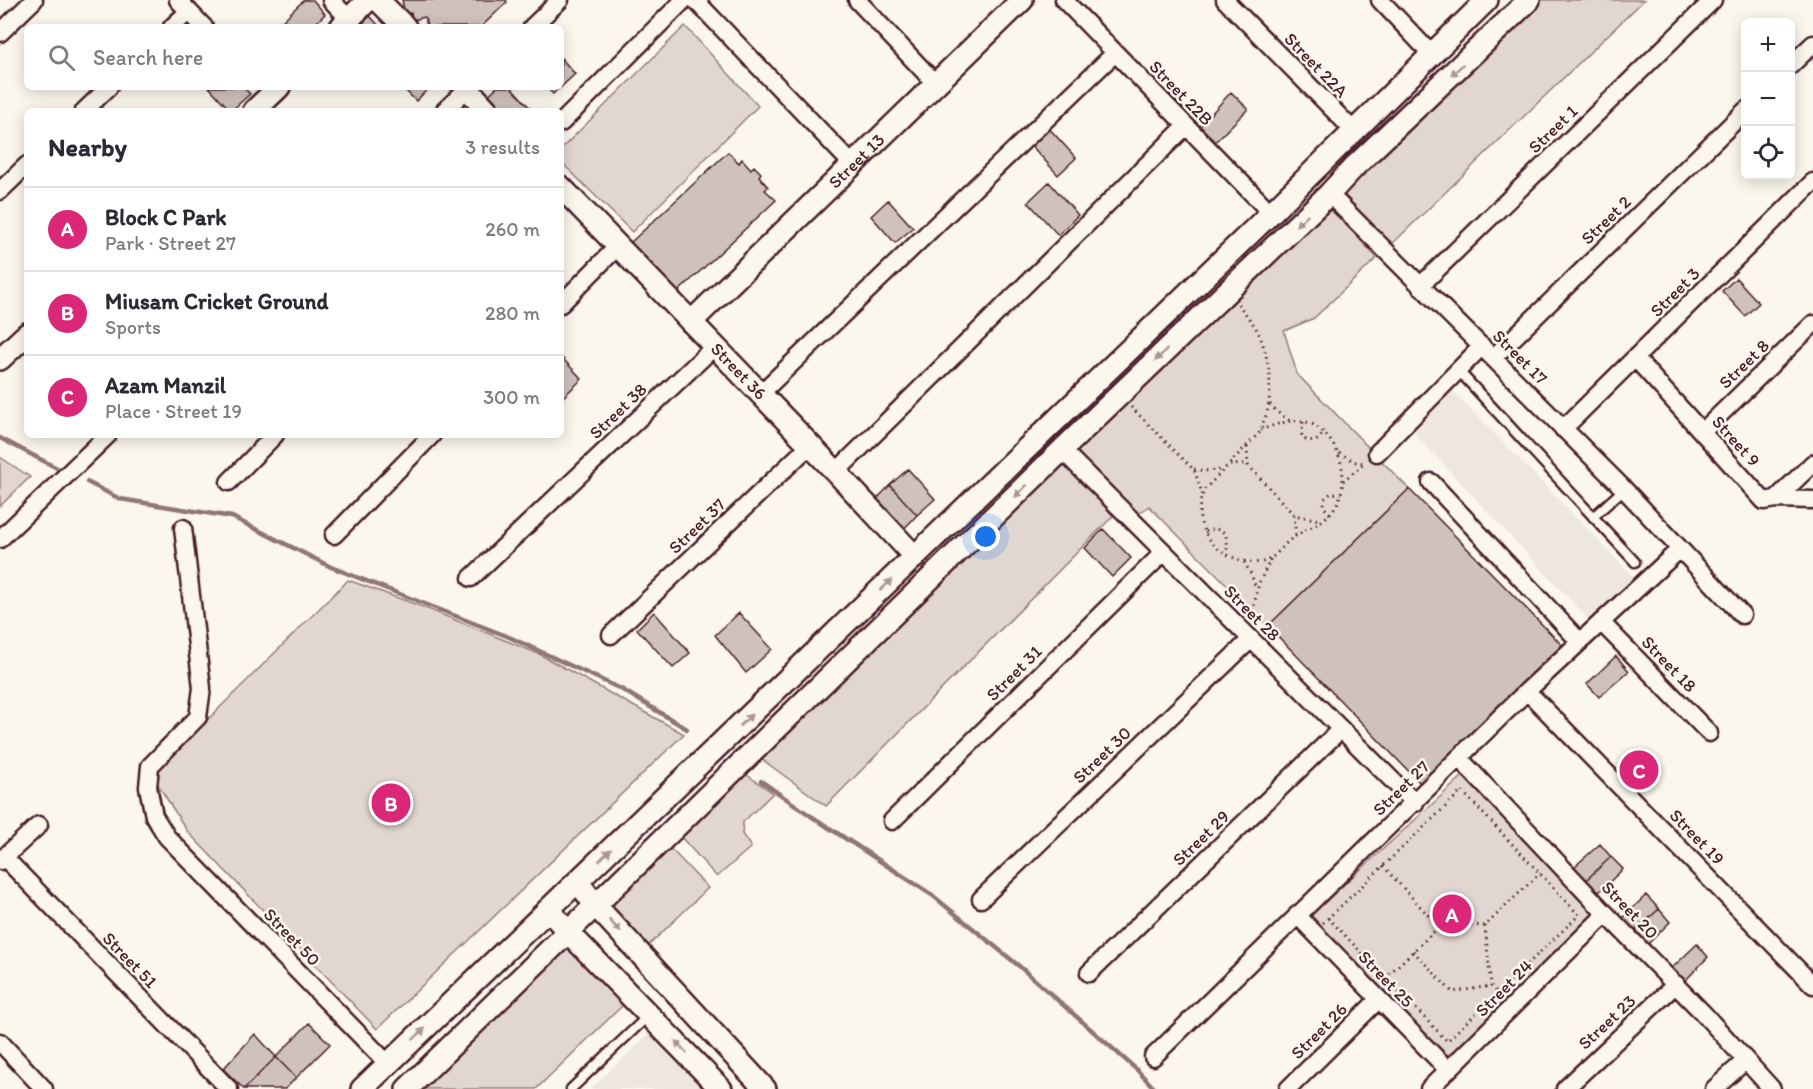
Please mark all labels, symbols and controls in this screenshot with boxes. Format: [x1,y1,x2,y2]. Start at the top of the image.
map controls [1741,18,1795,180]
button: + [1741,18,1795,72]
search box [24,24,564,90]
street label: Street 22A [1280,28,1353,103]
icon: search [45,41,78,74]
text: Search here [93,44,203,71]
street label: Street 22B [1145,56,1217,130]
one-way arrow [1449,63,1464,77]
button: − [1741,72,1795,126]
street label: Street 1 [1524,100,1582,158]
button: locate [1741,126,1795,180]
street label: Street 13 [824,129,889,193]
text: Nearby [48,131,127,163]
text: 3 results [465,135,540,159]
street label: Street 2 [1576,190,1636,249]
text: Block C Park [105,204,226,231]
one-way arrow [1294,213,1309,227]
text: A [61,217,74,241]
text: 260 m [485,217,540,241]
text: Park · Street 27 [105,231,236,255]
street label: Street 3 [1646,262,1705,321]
text: Miusam Cricket Ground [105,288,328,315]
text: B [61,301,74,325]
text: 280 m [485,301,540,325]
text: Sports [105,315,161,339]
street label: Street 17 [1488,325,1552,389]
street label: Street 8 [1714,335,1774,393]
street label: Street 36 [706,338,771,404]
one-way arrow [1153,348,1168,362]
text: Azam Manzil [105,372,226,399]
street label: Street 38 [585,378,651,444]
text: C [61,385,74,409]
text: 300 m [483,385,540,409]
text: Place · Street 19 [105,399,242,423]
street label: Street 9 [1707,411,1765,471]
one-way arrow [1014,483,1028,497]
street label: Street 37 [664,494,730,558]
your location [971,522,1000,551]
one-way arrow [879,578,893,592]
street label: Street 28 [1219,580,1285,646]
street label: Street 18 [1637,631,1701,697]
street label: Street 31 [982,641,1046,705]
one-way arrow [738,714,753,727]
street label: Street 30 [1068,722,1136,788]
pin: C [1620,748,1658,792]
street label: Street 27 [1368,756,1434,820]
pin: B [372,780,410,826]
street label: Street 19 [1665,804,1729,870]
street label: Street 29 [1168,806,1234,870]
one-way arrow [598,848,613,862]
street label: Street 20 [1597,876,1663,944]
pin: A [1432,892,1472,936]
street label: Street 50 [259,903,325,971]
one-way arrow [608,919,622,934]
street label: Street 51 [98,927,162,993]
street label: Street 25 [1354,946,1418,1012]
street label: Street 24 [1471,955,1537,1021]
street label: Street 23 [1574,990,1641,1054]
street label: Street 26 [1286,998,1352,1064]
one-way arrow [412,1027,427,1041]
one-way arrow [674,1040,688,1054]

